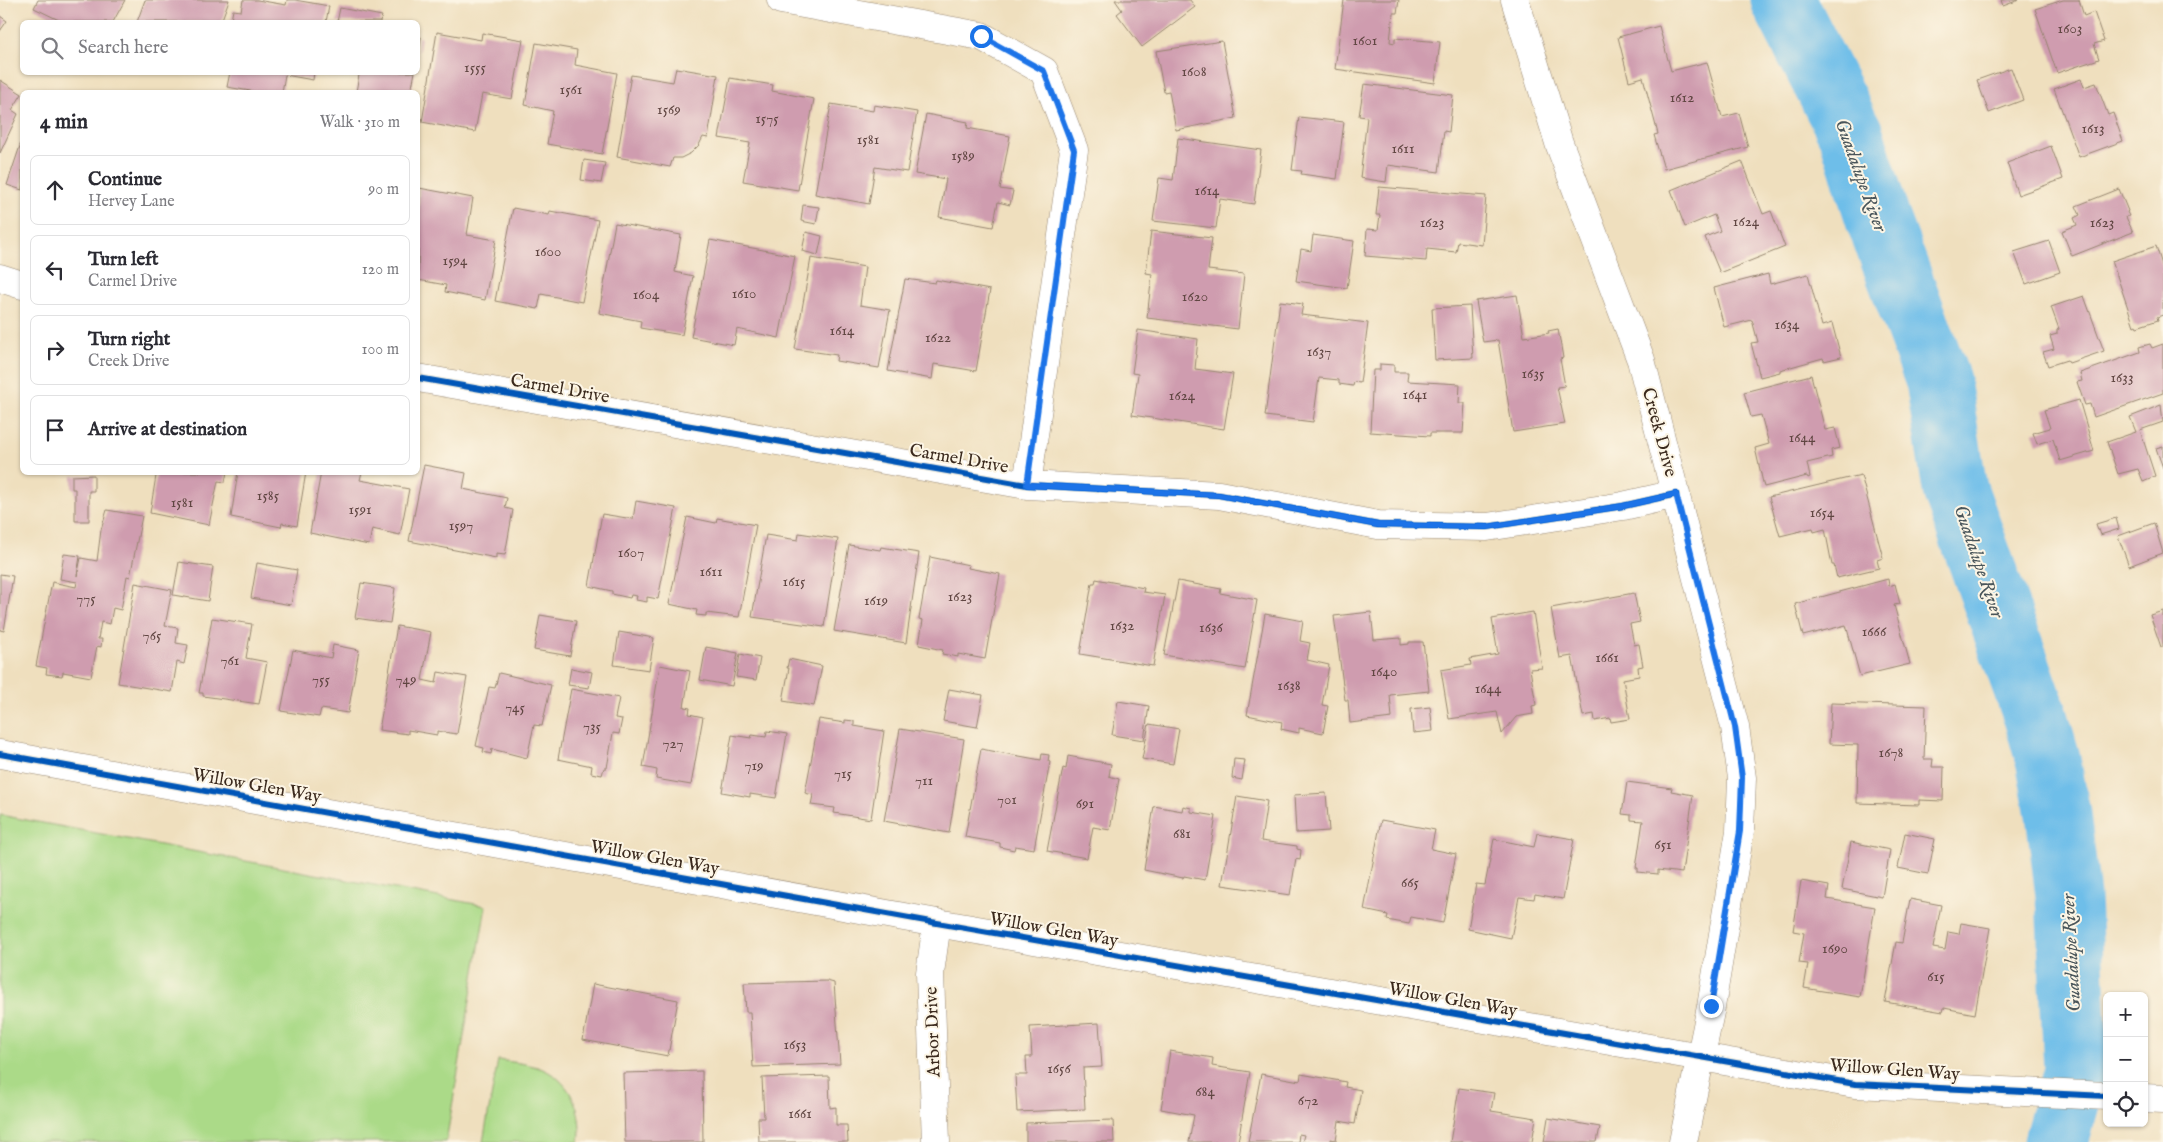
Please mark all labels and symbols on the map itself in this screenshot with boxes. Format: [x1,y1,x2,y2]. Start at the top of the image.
house number: 1603 [2058,19,2082,38]
route start [970,25,993,48]
house number: 1601 [1353,31,1377,50]
house number: 1555 [464,58,487,77]
house number: 1608 [1181,62,1207,81]
house number: 1561 [560,80,582,99]
house number: 1612 [1670,88,1694,107]
house number: 1569 [657,100,681,119]
house number: 1575 [755,109,779,128]
water label: Guadalupe River [1829,116,1892,237]
house number: 1613 [2081,119,2105,138]
house number: 1581 [857,130,879,149]
house number: 1611 [1391,139,1415,158]
house number: 1589 [951,146,975,165]
house number: 1614 [1195,181,1220,200]
house number: 1624 [1733,212,1760,231]
house number: 1623 [1420,213,1444,232]
house number: 1623 [2090,213,2114,232]
house number: 1600 [535,242,561,261]
house number: 1594 [443,251,468,270]
house number: 1610 [732,284,756,303]
house number: 1604 [633,285,660,304]
house number: 1620 [1182,287,1208,306]
house number: 1634 [1775,315,1800,334]
house number: 1614 [830,321,855,340]
house number: 1622 [925,328,951,347]
house number: 1637 [1307,342,1331,361]
house number: 1635 [1522,364,1545,383]
house number: 1633 [2110,368,2134,387]
street label: Carmel Drive [508,369,611,409]
house number: 1641 [1403,385,1427,404]
street label: Creek Drive [1636,385,1681,480]
house number: 1624 [1169,386,1196,405]
house number: 1644 [1789,428,1816,447]
street label: Carmel Drive [907,439,1010,479]
house number: 1585 [257,486,280,505]
house number: 1581 [171,493,193,512]
house number: 1591 [348,500,372,519]
water label: Guadalupe River [1948,502,2009,623]
house number: 1654 [1810,503,1835,522]
house number: 1597 [449,516,473,535]
house number: 1607 [618,543,644,562]
house number: 1611 [699,562,723,581]
house number: 1615 [783,572,806,591]
house number: 1623 [948,587,972,606]
house number: 775 [76,589,96,608]
house number: 1619 [864,591,888,610]
house number: 1632 [1110,616,1134,635]
house number: 1636 [1199,618,1224,637]
house number: 1666 [1862,622,1887,641]
house number: 765 [143,626,162,645]
house number: 1661 [1595,648,1619,667]
house number: 761 [221,651,239,670]
house number: 1640 [1371,662,1397,681]
house number: 755 [312,670,331,689]
house number: 749 [396,670,416,689]
house number: 1638 [1277,676,1301,695]
house number: 1644 [1475,679,1502,698]
house number: 745 [505,698,525,717]
house number: 735 [583,717,602,736]
house number: 727 [663,734,683,753]
house number: 1678 [1879,743,1904,762]
house number: 719 [744,756,764,775]
street label: Willow Glen Way [191,764,323,809]
house number: 715 [834,764,853,783]
house number: 711 [915,771,933,790]
house number: 701 [997,790,1017,809]
house number: 691 [1076,794,1094,813]
house number: 681 [1173,824,1191,843]
house number: 651 [1654,835,1672,854]
street label: Willow Glen Way [589,836,721,881]
house number: 665 [1401,873,1420,892]
water label: Guadalupe River [2057,892,2087,1013]
street label: Willow Glen Way [988,908,1120,953]
house number: 1690 [1822,939,1848,958]
house number: 615 [1927,967,1945,986]
street label: Willow Glen Way [1387,978,1519,1023]
street label: Arbor Drive [920,986,947,1079]
route end [1700,995,1723,1018]
house number: 1653 [784,1035,806,1054]
street label: Willow Glen Way [1829,1054,1961,1087]
house number: 1656 [1047,1059,1071,1078]
house number: 684 [1195,1082,1215,1101]
house number: 672 [1298,1091,1318,1110]
house number: 1661 [788,1104,812,1123]

